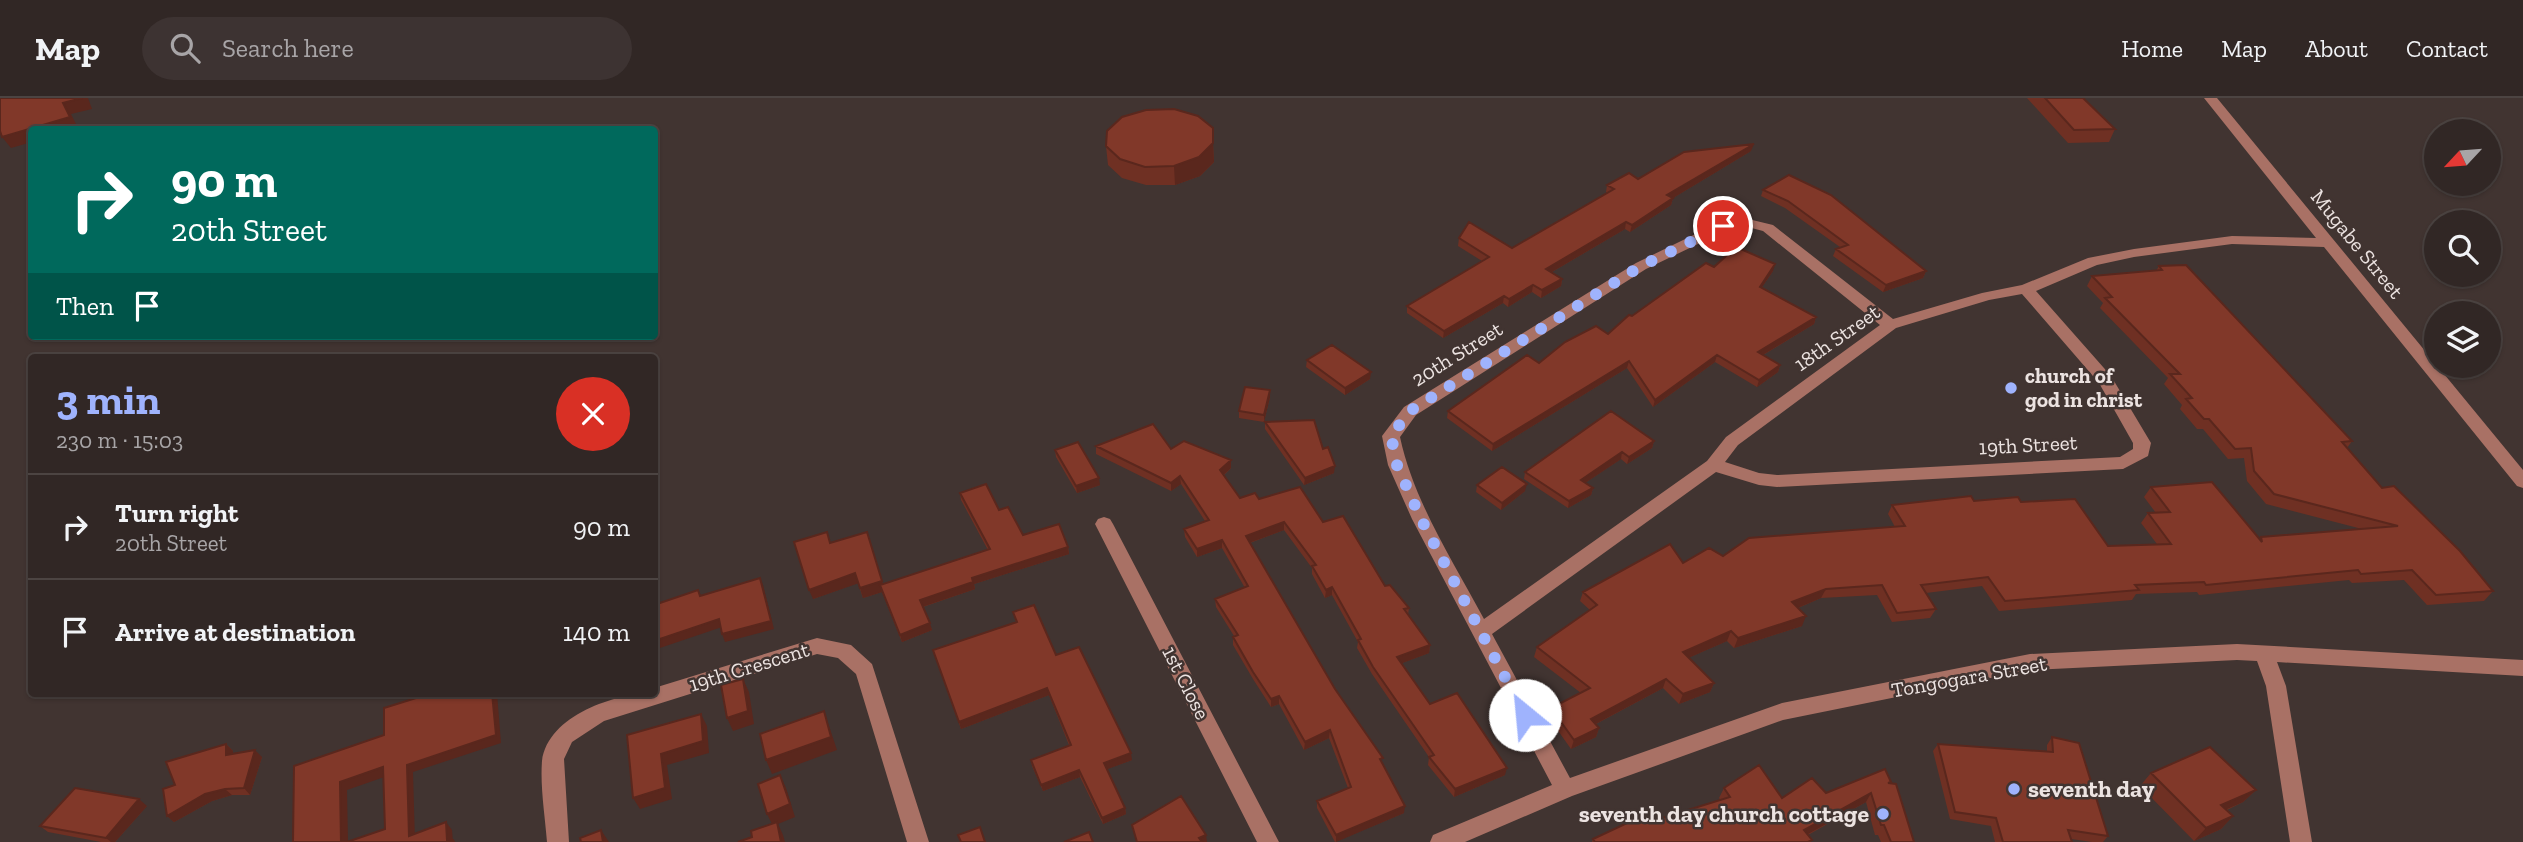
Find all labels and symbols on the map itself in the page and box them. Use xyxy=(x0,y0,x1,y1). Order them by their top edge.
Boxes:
north arrow xyxy=(2424,119,2501,196)
street label: Mugabe Street xyxy=(2306,184,2409,303)
pin xyxy=(1693,196,1753,256)
street label: 18th Street xyxy=(1789,299,1885,376)
street label: 20th Street xyxy=(1407,316,1507,391)
place label: church of god in christ xyxy=(2025,363,2143,412)
marker: church of god in christ xyxy=(2003,380,2019,396)
street label: 19th Street xyxy=(1978,429,2078,460)
street label: 19th Crescent xyxy=(686,636,812,697)
street label: 1st Close xyxy=(1157,642,1216,724)
street label: Tongogara Street xyxy=(1889,650,2049,702)
position arrow xyxy=(1488,678,1562,752)
place label: seventh day xyxy=(2028,774,2155,803)
marker: seventh day xyxy=(2006,781,2022,797)
place label: seventh day church cottage xyxy=(1579,799,1869,828)
marker: seventh day church cottage xyxy=(1875,806,1891,822)

